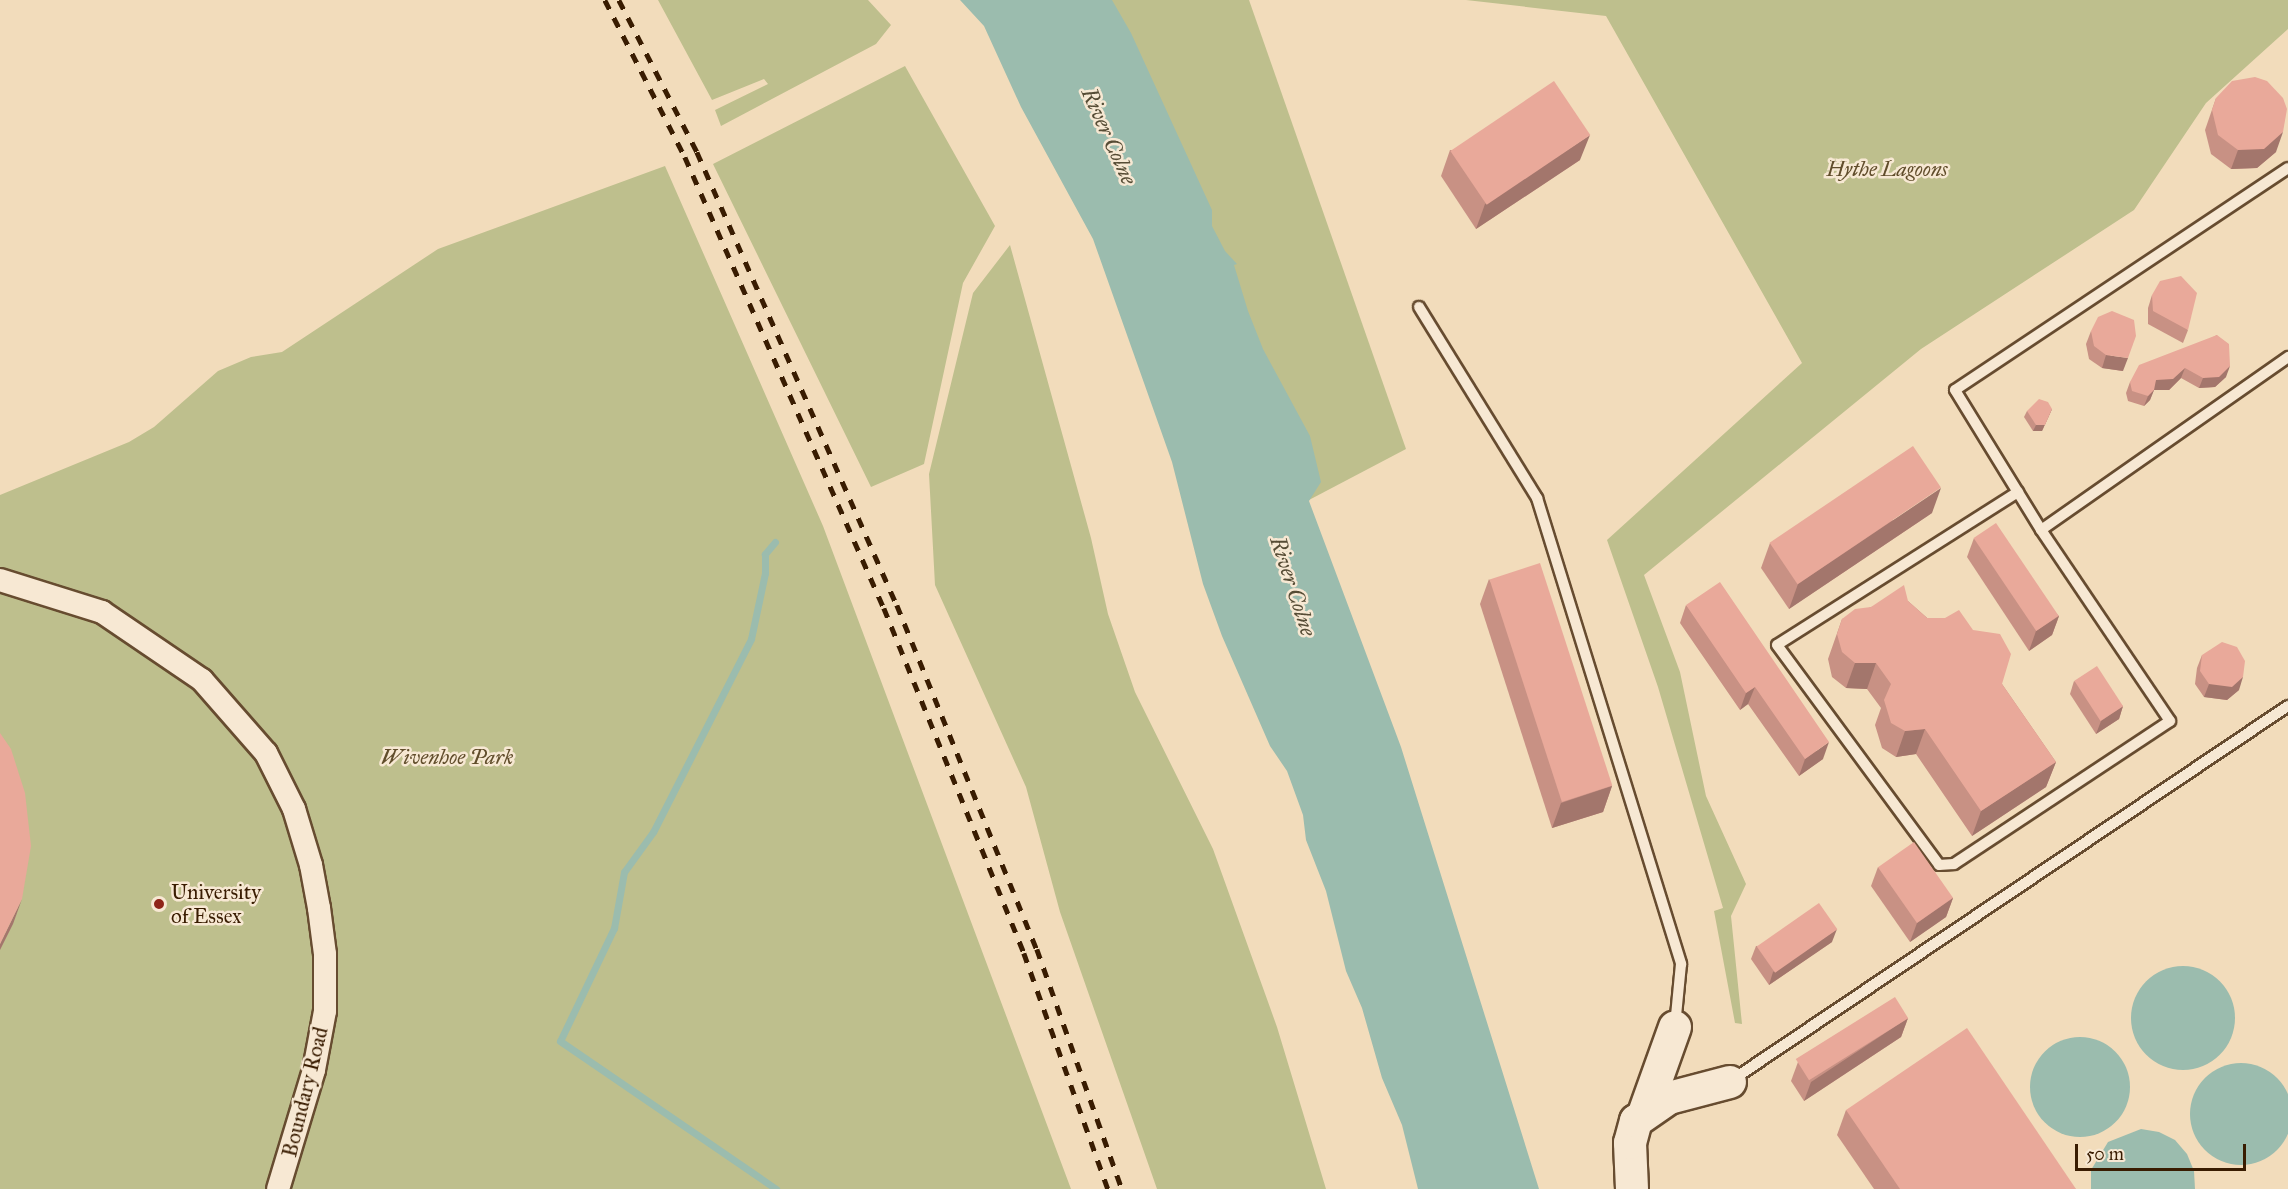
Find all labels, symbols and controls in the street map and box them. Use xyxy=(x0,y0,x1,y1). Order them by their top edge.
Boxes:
water label: River Colne xyxy=(1076,83,1142,189)
park label: Hythe Lagoons xyxy=(1826,156,1948,182)
water label: River Colne xyxy=(1264,533,1322,639)
park label: Wivenhoe Park xyxy=(381,744,513,770)
place label: University of Essex xyxy=(171,879,261,929)
marker: University of Essex xyxy=(152,897,166,911)
street label: Boundary Road xyxy=(277,1024,333,1160)
scale bar xyxy=(2078,1132,2249,1170)
text: 50 m xyxy=(2086,1143,2124,1165)

